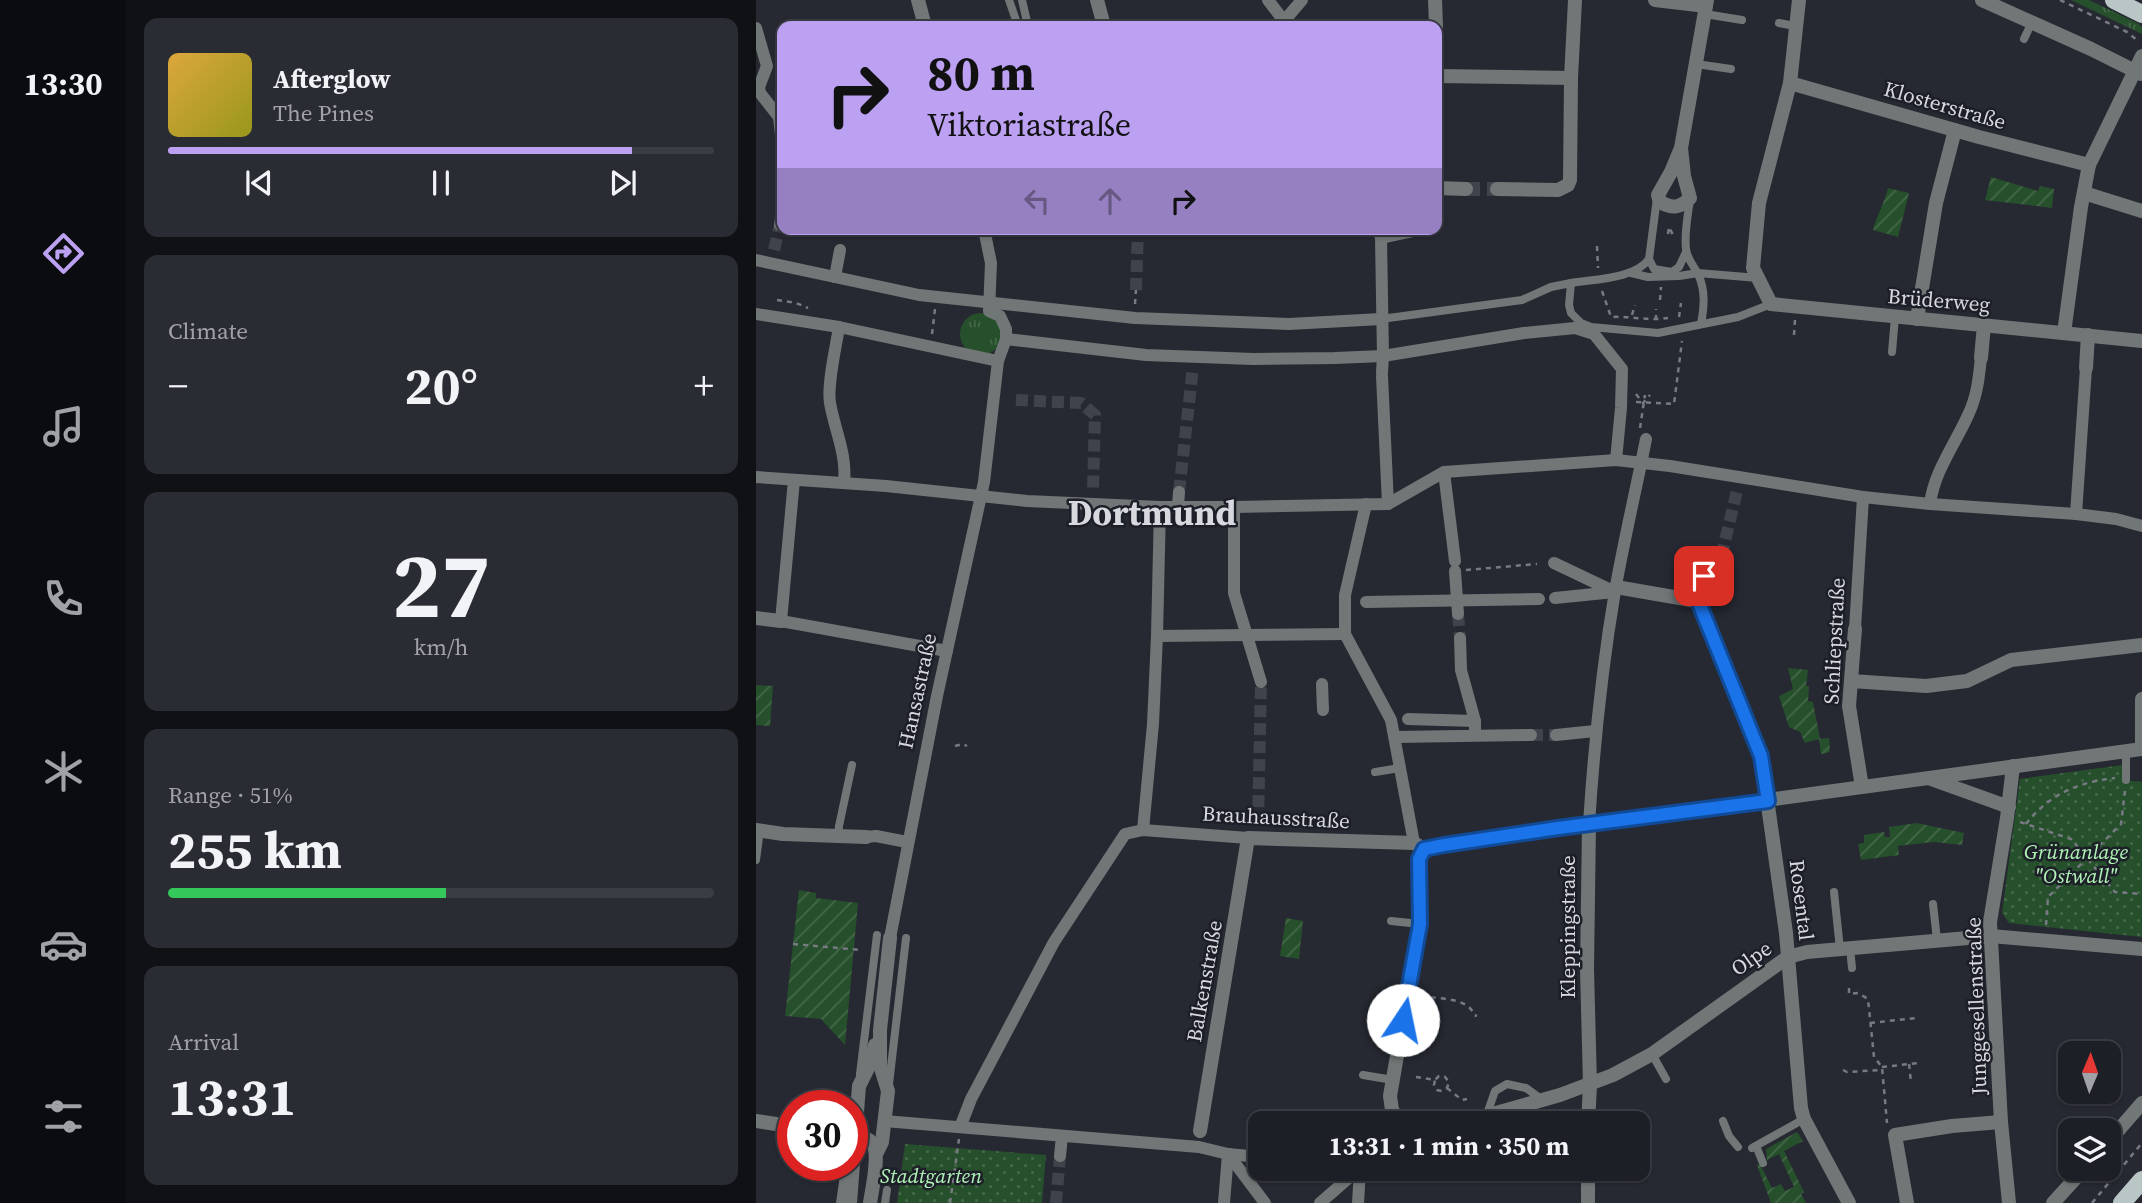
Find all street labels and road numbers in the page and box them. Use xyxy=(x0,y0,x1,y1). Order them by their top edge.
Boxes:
street label: Klosterstraße xyxy=(1881,74,2009,136)
street label: Brüderweg xyxy=(1886,281,1992,319)
street label: Schliepstraße xyxy=(1816,577,1852,705)
street label: Hansastraße xyxy=(891,630,943,752)
street label: Brauhausstraße xyxy=(1201,799,1351,835)
street label: Kleppingstraße xyxy=(1553,855,1582,999)
street label: Rosental xyxy=(1783,858,1821,942)
street label: Junggesellenstraße xyxy=(1958,916,1994,1097)
street label: Balkenstraße xyxy=(1179,918,1229,1044)
street label: Olpe xyxy=(1725,934,1777,982)

